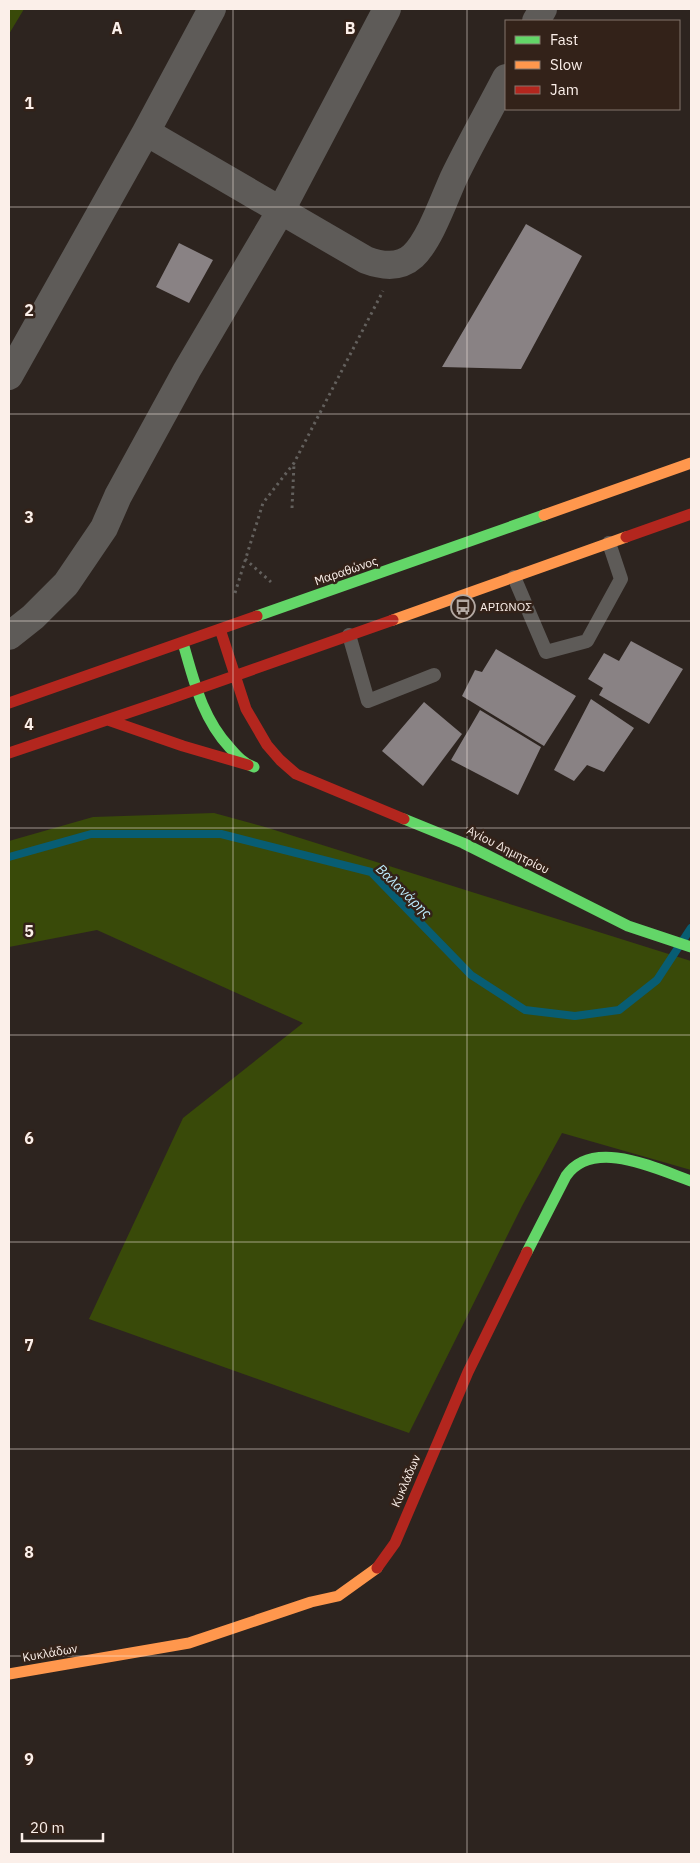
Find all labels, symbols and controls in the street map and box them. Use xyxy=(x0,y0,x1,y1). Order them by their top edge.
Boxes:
text: A xyxy=(112,18,123,38)
text: B xyxy=(345,18,356,38)
legend xyxy=(505,20,680,110)
text: Fast xyxy=(550,30,578,49)
text: Slow xyxy=(550,55,583,74)
text: Jam xyxy=(550,80,579,99)
text: 1 xyxy=(24,93,34,113)
text: 2 xyxy=(24,300,34,320)
text: 3 xyxy=(24,507,34,527)
street label: Μαραθώνος xyxy=(312,553,380,588)
bus stop icon: ΑΡΙΩΝΟΣ xyxy=(450,594,476,620)
place label: ΑΡΙΩΝΟΣ xyxy=(480,599,532,614)
text: 4 xyxy=(24,714,34,734)
street label: Αγίου Δημητρίου xyxy=(464,822,552,877)
water label: Βαλανάρης xyxy=(372,860,436,922)
text: 5 xyxy=(24,921,34,941)
text: 6 xyxy=(24,1128,34,1148)
text: 7 xyxy=(24,1335,34,1355)
street label: Κυκλάδων xyxy=(388,1452,423,1509)
text: 8 xyxy=(24,1542,34,1562)
street label: Κυκλάδων xyxy=(21,1640,79,1665)
text: 9 xyxy=(24,1749,34,1769)
scale bar xyxy=(22,1810,104,1842)
text: 20 m xyxy=(30,1818,65,1837)

